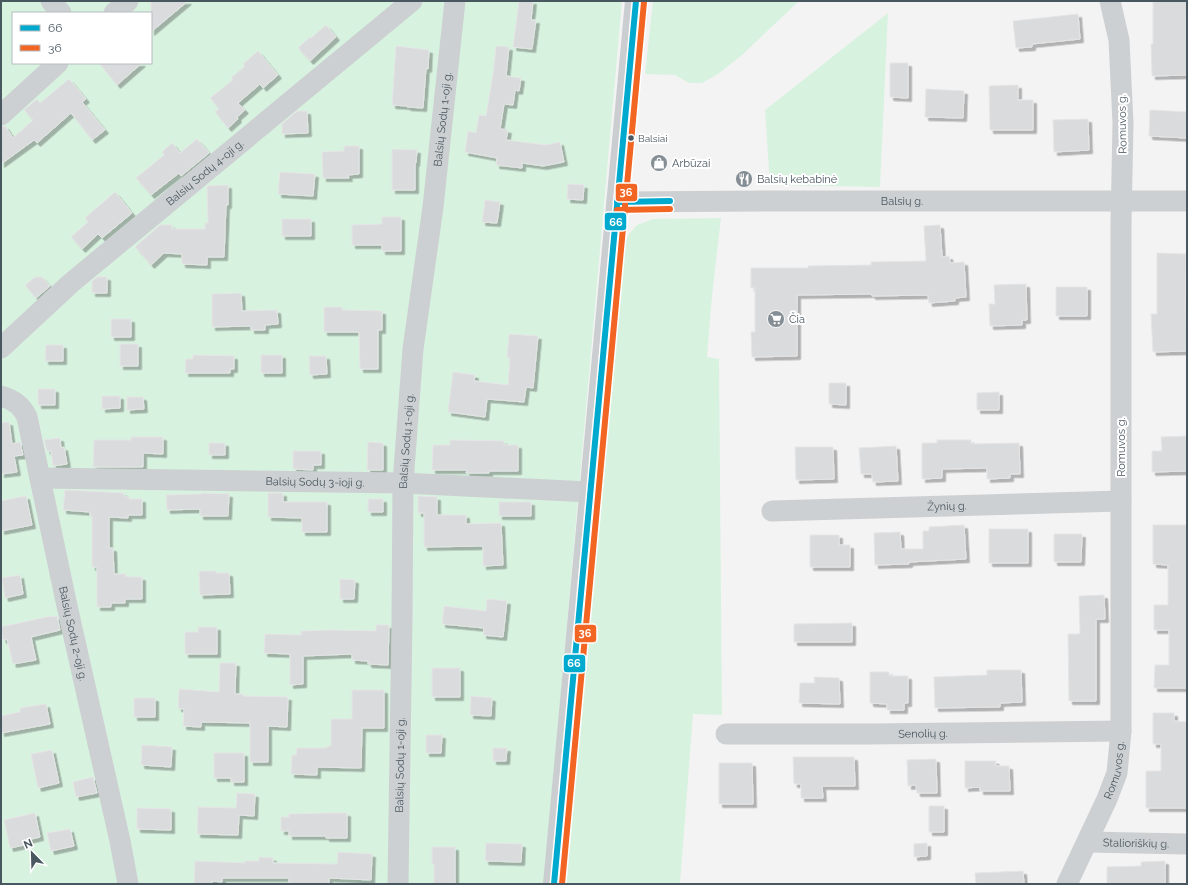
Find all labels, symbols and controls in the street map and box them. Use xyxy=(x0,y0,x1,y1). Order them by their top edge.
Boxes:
legend xyxy=(12,12,152,64)
text: 66 xyxy=(48,21,62,35)
text: 36 xyxy=(48,41,62,55)
street label: Balsių Sodų 1-oji g. xyxy=(431,71,454,167)
street label: Romuvos g. xyxy=(1115,94,1130,154)
marker: Balsiai xyxy=(626,133,636,143)
place label: Balsiai xyxy=(638,133,667,144)
street label: Balsių Sodų 4-oji g. xyxy=(164,137,246,209)
shop icon: Arbūzai xyxy=(649,153,669,173)
place label: Arbūzai xyxy=(672,157,710,170)
restaurant icon: Balsių kebabinė xyxy=(734,169,754,189)
place label: Balsių kebabinė xyxy=(757,173,838,186)
line badge: 36 xyxy=(615,183,638,202)
text: 36 xyxy=(620,186,633,199)
street label: Balsių g. xyxy=(881,195,923,208)
line badge: 66 xyxy=(604,212,627,231)
text: 66 xyxy=(609,216,623,229)
supermarket icon: Čia xyxy=(766,309,786,329)
place label: Čia xyxy=(789,312,805,326)
street label: Balsių Sodų 1-oji g. xyxy=(397,393,417,489)
street label: Romuvos g. xyxy=(1115,417,1128,477)
street label: Balsių Sodų 3-ioji g. xyxy=(265,475,365,489)
street label: Žynių g. xyxy=(927,499,967,514)
street label: Balsių Sodų 2-oji g. xyxy=(56,585,90,682)
line badge: 36 xyxy=(574,624,597,643)
text: 36 xyxy=(579,627,592,640)
line badge: 66 xyxy=(563,654,586,673)
text: 66 xyxy=(567,657,581,670)
street label: Balsių Sodų 1-oji g. xyxy=(393,717,408,813)
street label: Senolių g. xyxy=(898,727,948,741)
street label: Romuvos g. xyxy=(1102,741,1127,801)
north arrow xyxy=(12,833,52,873)
street label: Stalioriškių g. xyxy=(1103,836,1169,851)
text: N xyxy=(22,837,35,852)

